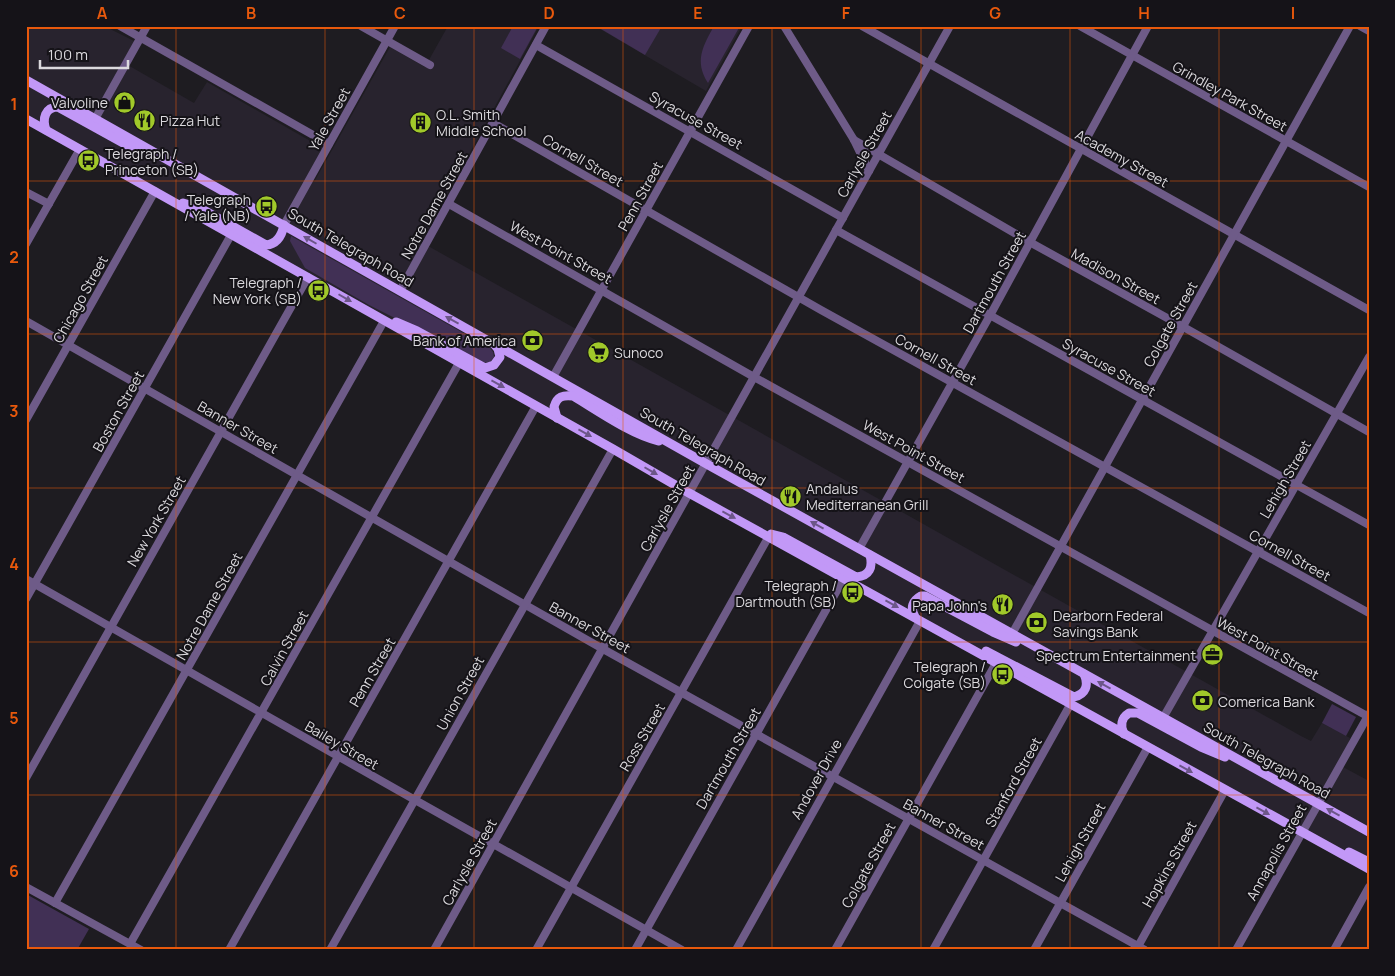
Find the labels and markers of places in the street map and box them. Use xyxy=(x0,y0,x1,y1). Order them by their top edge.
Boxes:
shop icon: Valvoline xyxy=(112,90,136,114)
place label: Valvoline xyxy=(51,93,108,112)
place label: O.L. Smith Middle School xyxy=(436,105,526,140)
restaurant icon: Pizza Hut xyxy=(132,108,156,132)
building icon: O.L. Smith Middle School xyxy=(408,110,432,134)
place label: Pizza Hut xyxy=(160,111,221,130)
place label: Telegraph / Princeton (SB) xyxy=(105,144,199,179)
bus stop icon: Telegraph / Princeton (SB) xyxy=(77,149,101,173)
place label: Telegraph / Yale (NB) xyxy=(184,190,251,225)
bus stop icon: Telegraph / Yale (NB) xyxy=(255,195,279,219)
place label: Telegraph / New York (SB) xyxy=(213,273,302,308)
bus stop icon: Telegraph / New York (SB) xyxy=(306,278,330,302)
bank icon: Bank of America xyxy=(520,328,544,352)
place label: Bank of America xyxy=(413,331,516,350)
supermarket icon: Sunoco xyxy=(586,340,610,364)
place label: Sunoco xyxy=(614,343,663,362)
place label: Andalus Mediterranean Grill xyxy=(806,479,929,514)
restaurant icon: Andalus Mediterranean Grill xyxy=(778,484,802,508)
place label: Telegraph / Dartmouth (SB) xyxy=(735,576,837,611)
bus stop icon: Telegraph / Dartmouth (SB) xyxy=(841,581,865,605)
restaurant icon: Papa John's xyxy=(991,593,1015,617)
place label: Papa John's xyxy=(912,596,987,615)
place label: Dearborn Federal Savings Bank xyxy=(1053,606,1163,641)
bank icon: Dearborn Federal Savings Bank xyxy=(1025,611,1049,635)
office icon: Spectrum Entertainment xyxy=(1200,643,1224,667)
place label: Spectrum Entertainment xyxy=(1036,646,1196,665)
place label: Telegraph / Colgate (SB) xyxy=(903,657,986,692)
bus stop icon: Telegraph / Colgate (SB) xyxy=(990,662,1014,686)
bank icon: Comerica Bank xyxy=(1190,689,1214,713)
place label: Comerica Bank xyxy=(1218,692,1316,711)

